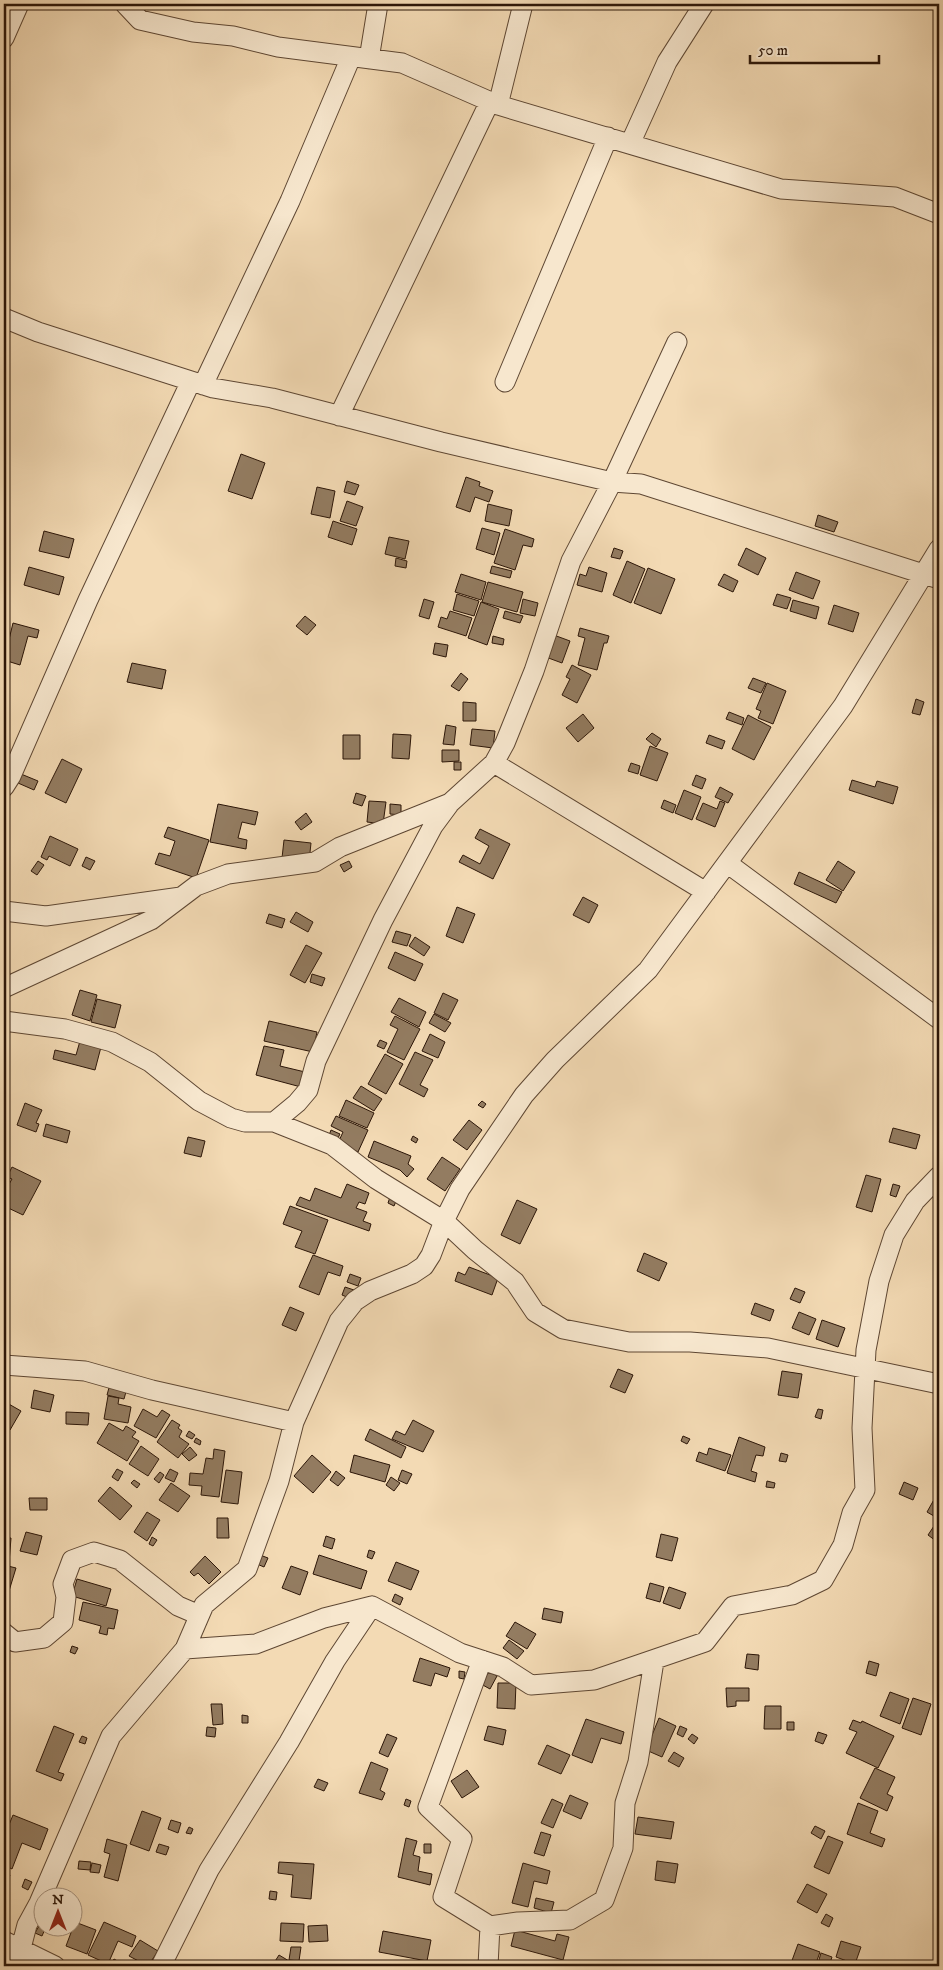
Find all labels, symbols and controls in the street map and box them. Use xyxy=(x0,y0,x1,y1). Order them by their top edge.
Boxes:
scale bar xyxy=(750,32,879,64)
text: 50 m xyxy=(758,41,788,60)
north arrow xyxy=(32,1888,82,1938)
text: N xyxy=(52,1891,64,1909)

